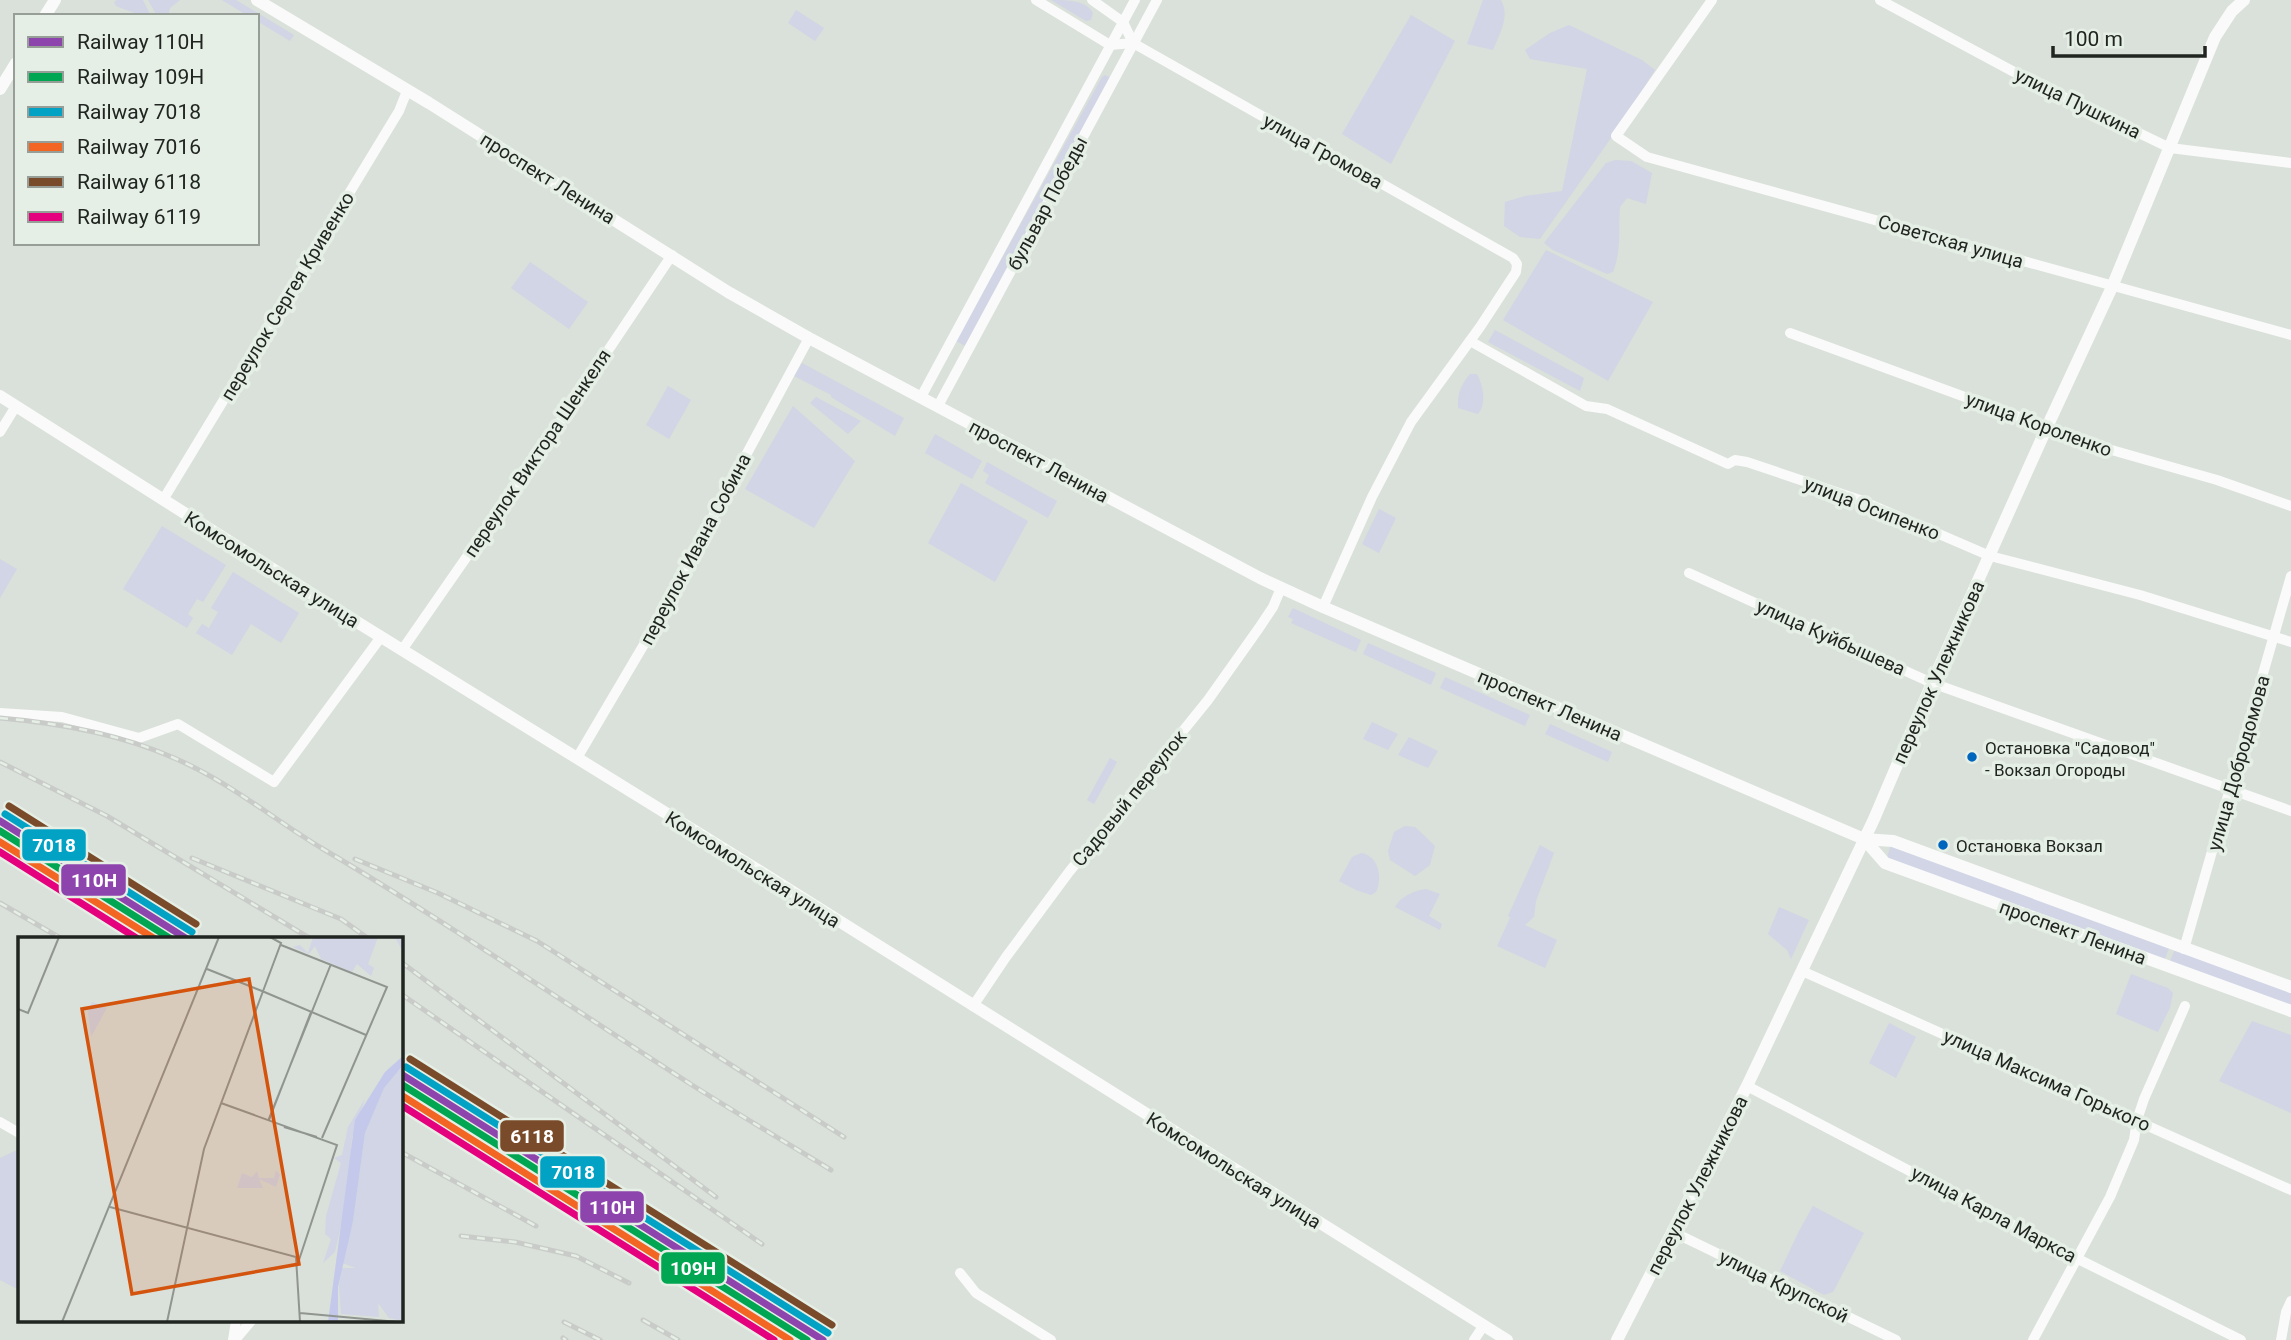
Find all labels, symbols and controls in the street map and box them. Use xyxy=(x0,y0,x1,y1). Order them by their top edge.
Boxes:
legend xyxy=(14,14,259,245)
scale bar xyxy=(2053,14,2205,58)
text: 100 m xyxy=(2064,27,2123,51)
text: Railway 110Н xyxy=(77,30,204,54)
street label: улица Пушкина xyxy=(2011,63,2145,144)
text: Railway 109Н xyxy=(77,65,204,89)
text: Railway 7018 xyxy=(77,100,201,124)
street label: улица Громова xyxy=(1259,109,1387,194)
street label: проспект Ленина xyxy=(476,128,619,229)
street label: бульвар Победы xyxy=(1002,132,1092,274)
text: Railway 7016 xyxy=(77,135,201,159)
text: Railway 6118 xyxy=(77,170,201,194)
street label: переулок Сергея Кривенко xyxy=(216,188,359,405)
text: Railway 6119 xyxy=(77,205,201,229)
street label: Советская улица xyxy=(1875,210,2026,273)
street label: переулок Виктора Шенкеля xyxy=(459,345,616,562)
street label: улица Короленко xyxy=(1963,387,2115,462)
street label: проспект Ленина xyxy=(965,415,1112,508)
street label: переулок Ивана Собина xyxy=(635,450,756,649)
street label: улица Осипенко xyxy=(1801,472,1943,545)
street label: Комсомольская улица xyxy=(180,506,363,633)
street label: переулок Улежникова xyxy=(1888,577,1989,767)
street label: улица Куйбышева xyxy=(1753,594,1909,681)
street label: проспект Ленина xyxy=(1474,665,1625,746)
street label: улица Добродомова xyxy=(2202,673,2275,854)
street label: Садовый переулок xyxy=(1067,725,1192,871)
place label: Остановка "Садовод" - Вокзал Огороды xyxy=(1985,738,2155,780)
marker: Остановка "Садовод" - Вокзал Огороды xyxy=(1965,750,1979,764)
street label: Комсомольская улица xyxy=(661,806,844,933)
line badge: 7018 xyxy=(21,828,87,862)
text: 7018 xyxy=(32,834,76,857)
place label: Остановка Вокзал xyxy=(1956,836,2103,856)
marker: Остановка Вокзал xyxy=(1936,838,1950,852)
line badge: 110Н xyxy=(60,863,127,897)
text: 110Н xyxy=(71,869,117,892)
street label: проспект Ленина xyxy=(1996,895,2149,970)
inset map xyxy=(18,937,402,1322)
street label: улица Максима Горького xyxy=(1940,1024,2154,1137)
street label: переулок Улежникова xyxy=(1642,1092,1753,1279)
street label: Комсомольская улица xyxy=(1142,1107,1325,1234)
line badge: 6118 xyxy=(499,1119,565,1153)
text: 6118 xyxy=(510,1125,554,1148)
line badge: 7018 xyxy=(539,1155,606,1189)
text: 7018 xyxy=(551,1161,595,1184)
street label: улица Карла Маркса xyxy=(1907,1161,2080,1268)
line badge: 110Н xyxy=(579,1190,645,1224)
text: 110Н xyxy=(589,1196,635,1219)
street label: улица Крупской xyxy=(1715,1245,1852,1328)
line badge: 109Н xyxy=(660,1251,726,1285)
text: 109Н xyxy=(670,1257,716,1280)

